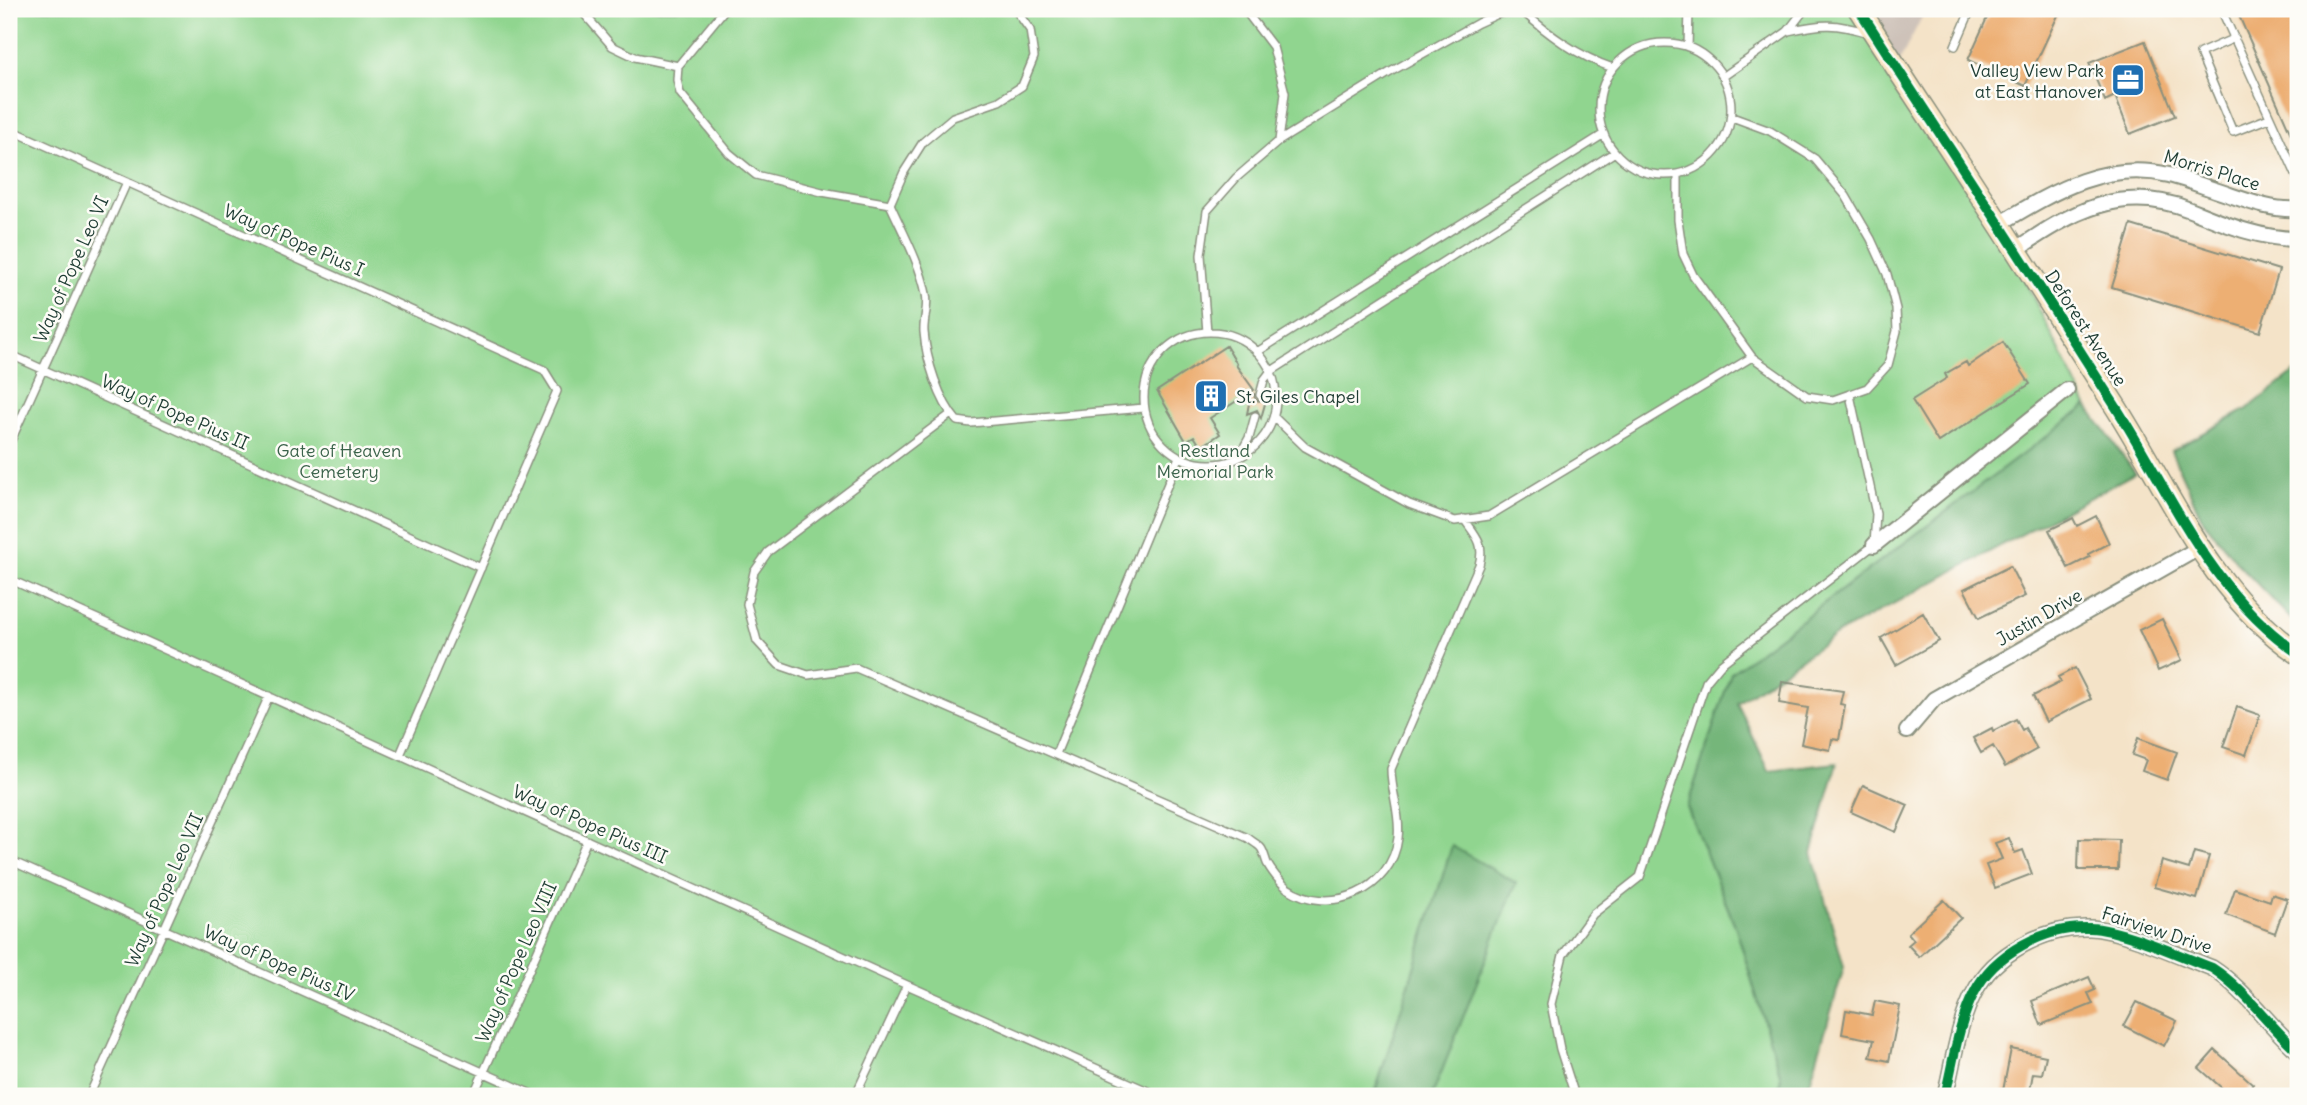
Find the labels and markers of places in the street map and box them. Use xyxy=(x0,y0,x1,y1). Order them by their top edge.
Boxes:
place label: Valley View Park at East Hanover xyxy=(1970,59,2105,103)
office icon: Valley View Park at East Hanover xyxy=(2109,61,2147,99)
building icon: St. Giles Chapel xyxy=(1192,377,1230,415)
place label: St. Giles Chapel xyxy=(1236,385,1360,408)

